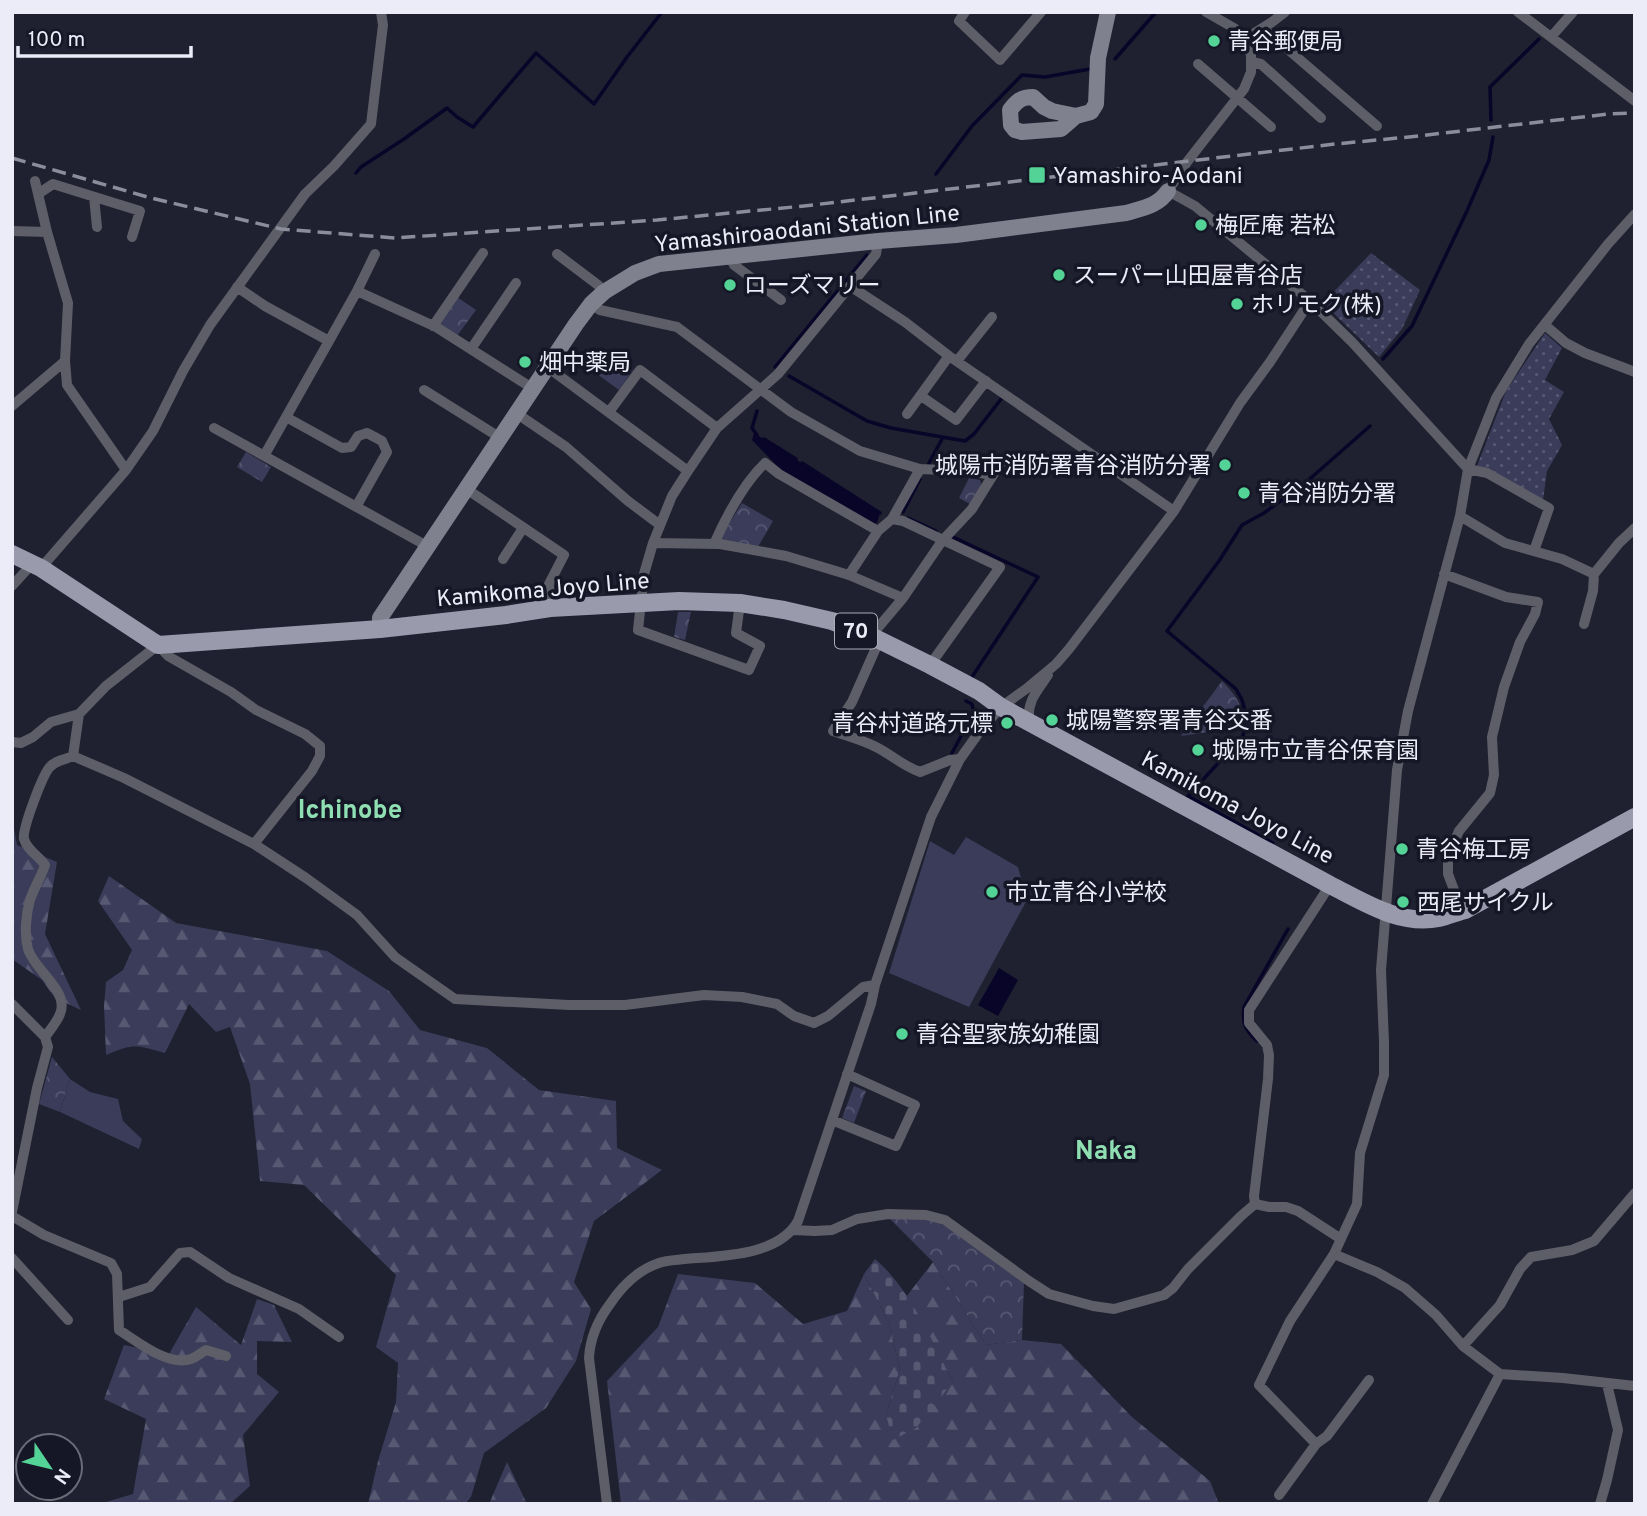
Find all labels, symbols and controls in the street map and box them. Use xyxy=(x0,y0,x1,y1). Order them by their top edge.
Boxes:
scale bar xyxy=(18,14,191,58)
text: 100 m xyxy=(28,27,85,54)
place label: 青谷郵便局 xyxy=(1228,29,1343,58)
marker: 青谷郵便局 xyxy=(1206,33,1222,49)
place label: Yamashiro-Aodani xyxy=(1053,163,1243,192)
marker: Yamashiro-Aodani xyxy=(1027,165,1047,185)
street label: Yamashiroaodani Station Line xyxy=(653,200,961,261)
place label: 梅匠庵 若松 xyxy=(1215,213,1335,242)
marker: 梅匠庵 若松 xyxy=(1193,217,1209,233)
place label: スーパー山田屋青谷店 xyxy=(1073,263,1303,292)
marker: スーパー山田屋青谷店 xyxy=(1051,267,1067,283)
place label: ローズマリー xyxy=(744,273,881,302)
marker: ローズマリー xyxy=(722,277,738,293)
place label: ホリモク(株) xyxy=(1251,292,1382,321)
marker: ホリモク(株) xyxy=(1229,296,1245,312)
place label: 畑中薬局 xyxy=(539,350,631,379)
marker: 畑中薬局 xyxy=(517,354,533,370)
place label: 城陽市消防署青谷消防分署 xyxy=(935,453,1211,482)
marker: 城陽市消防署青谷消防分署 xyxy=(1217,457,1233,473)
place label: 青谷消防分署 xyxy=(1258,481,1396,510)
marker: 青谷消防分署 xyxy=(1236,485,1252,501)
street label: Kamikoma Joyo Line xyxy=(435,568,651,615)
road number: 70 xyxy=(835,614,877,648)
place label: 城陽警察署青谷交番 xyxy=(1066,708,1273,737)
place label: 青谷村道路元標 xyxy=(832,711,993,740)
marker: 城陽警察署青谷交番 xyxy=(1044,712,1060,728)
marker: 青谷村道路元標 xyxy=(999,715,1015,731)
place label: 城陽市立青谷保育園 xyxy=(1212,738,1419,767)
marker: 城陽市立青谷保育園 xyxy=(1190,742,1206,758)
street label: Kamikoma Joyo Line xyxy=(1136,746,1338,872)
district label: Ichinobe xyxy=(298,795,402,828)
place label: 青谷梅工房 xyxy=(1416,837,1531,866)
marker: 青谷梅工房 xyxy=(1394,841,1410,857)
place label: 市立青谷小学校 xyxy=(1006,880,1167,909)
marker: 市立青谷小学校 xyxy=(984,884,1000,900)
place label: 西尾サイクル xyxy=(1417,890,1554,919)
marker: 西尾サイクル xyxy=(1395,894,1411,910)
place label: 青谷聖家族幼稚園 xyxy=(916,1022,1100,1051)
marker: 青谷聖家族幼稚園 xyxy=(894,1026,910,1042)
district label: Naka xyxy=(1075,1136,1137,1169)
north arrow xyxy=(14,1432,84,1502)
text: N xyxy=(48,1463,75,1488)

